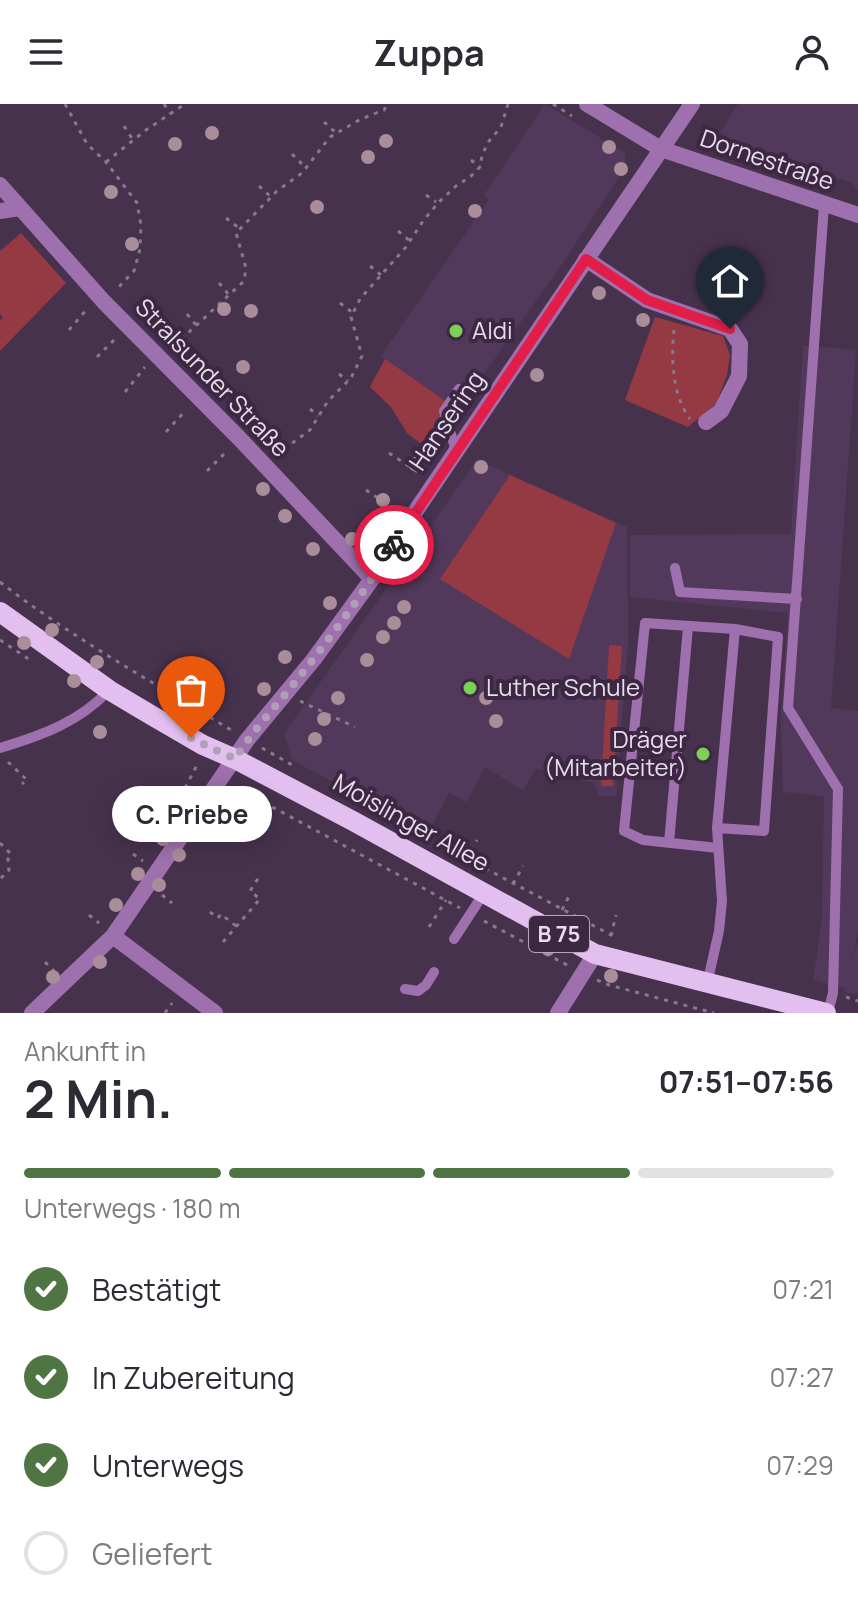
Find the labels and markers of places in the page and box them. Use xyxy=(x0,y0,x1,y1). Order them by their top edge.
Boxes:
pin xyxy=(696,247,764,329)
place label: Aldi xyxy=(472,313,513,346)
marker: Aldi xyxy=(447,322,465,340)
pin xyxy=(157,656,225,738)
place label: Luther Schule xyxy=(486,670,640,703)
marker: Luther Schule xyxy=(461,679,479,697)
place label: Dräger (Mitarbeiter) xyxy=(544,722,687,783)
marker: Dräger (Mitarbeiter) xyxy=(694,745,712,763)
callout: C. Priebe xyxy=(111,786,271,842)

